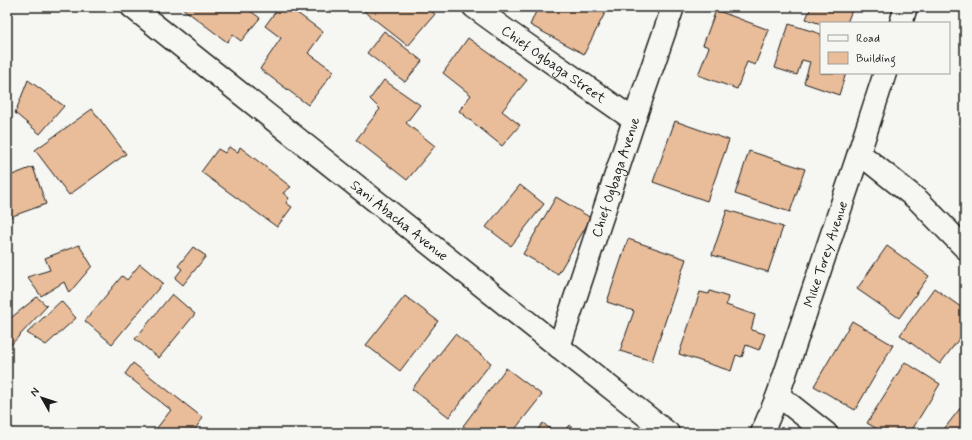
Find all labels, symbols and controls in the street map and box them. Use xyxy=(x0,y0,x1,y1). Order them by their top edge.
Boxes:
street label: Chief Ogbaga Street xyxy=(497,22,610,108)
legend xyxy=(820,22,950,74)
text: Road xyxy=(856,31,880,47)
text: Building xyxy=(856,51,896,68)
street label: Chief Ogbaga Avenue xyxy=(588,115,644,240)
street label: Sani Abacha Avenue xyxy=(346,176,451,265)
street label: Mike Torey Avenue xyxy=(800,199,852,310)
north arrow xyxy=(22,378,62,418)
text: N xyxy=(27,385,43,400)

